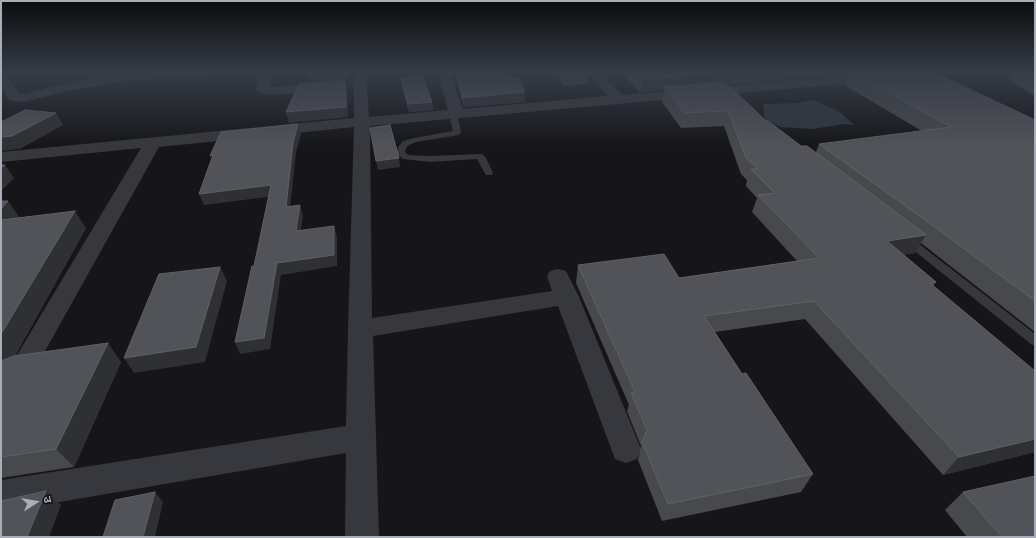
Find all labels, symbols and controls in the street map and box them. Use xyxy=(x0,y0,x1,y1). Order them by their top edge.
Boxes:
north arrow xyxy=(16,482,56,522)
text: उ xyxy=(41,495,55,504)

